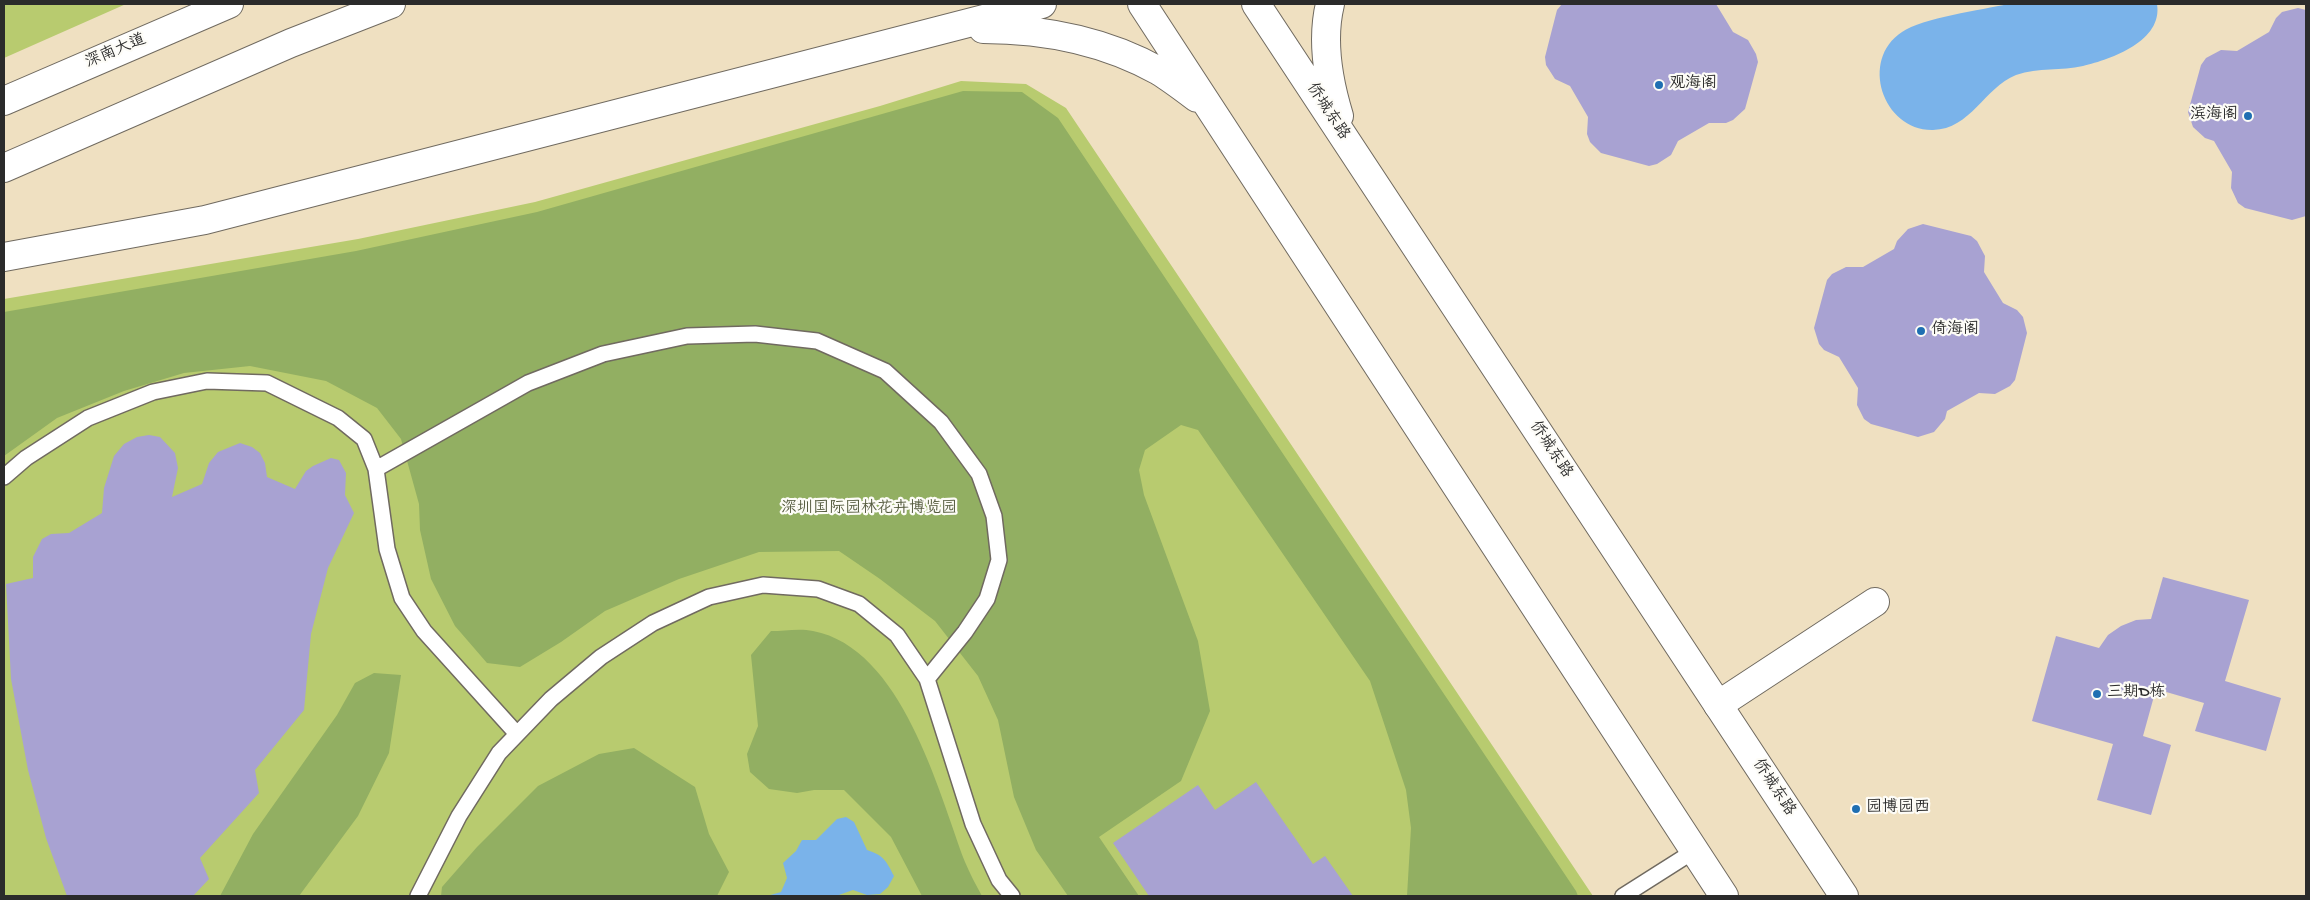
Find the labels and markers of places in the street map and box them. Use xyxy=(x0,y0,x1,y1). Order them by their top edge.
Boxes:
place label: 观海阁 xyxy=(1669,75,1717,95)
marker: 观海阁 xyxy=(1653,79,1665,91)
place label: 滨海阁 xyxy=(2190,106,2238,126)
marker: 滨海阁 xyxy=(2242,110,2254,122)
place label: 倚海阁 xyxy=(1931,321,1979,341)
marker: 倚海阁 xyxy=(1915,325,1927,337)
place label: 三期D栋 xyxy=(2107,684,2165,704)
marker: 三期D栋 xyxy=(2091,688,2103,700)
place label: 园博园西 xyxy=(1866,799,1930,819)
marker: 园博园西 xyxy=(1850,803,1862,815)

